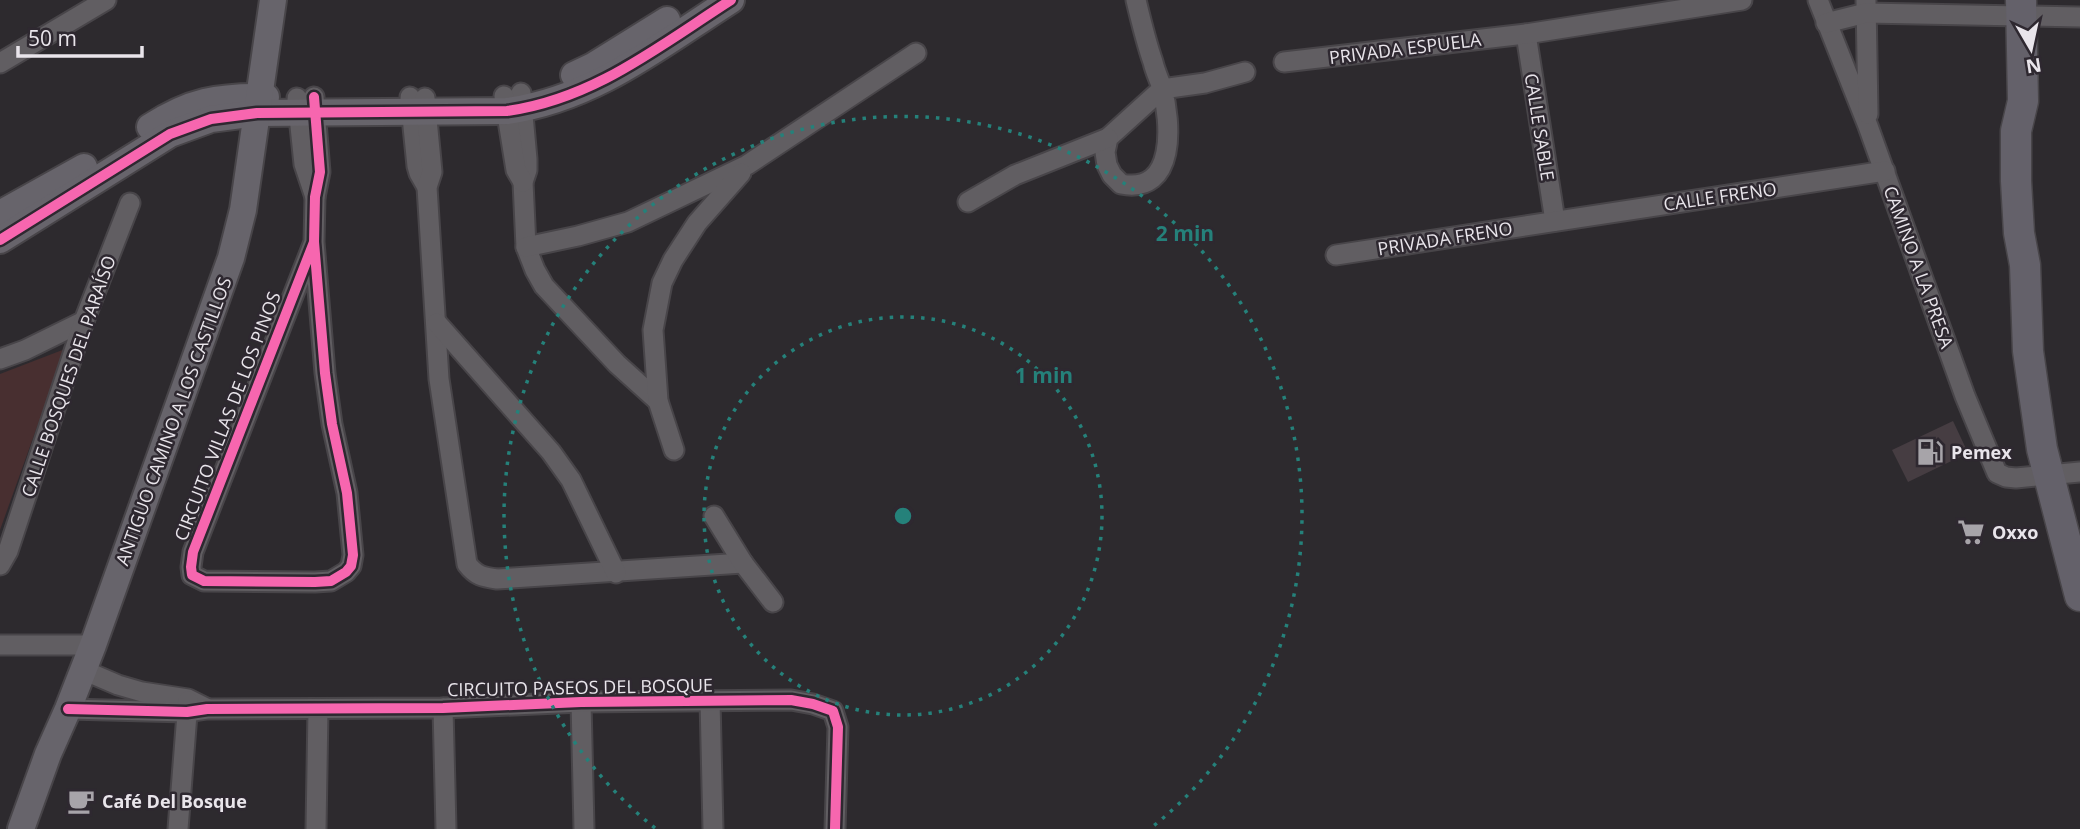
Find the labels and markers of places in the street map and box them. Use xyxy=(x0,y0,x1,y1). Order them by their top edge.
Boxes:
fuel station icon: Pemex xyxy=(1915,437,1945,467)
place label: Pemex xyxy=(1951,440,2012,464)
centre of rings xyxy=(891,504,915,528)
supermarket icon: Oxxo xyxy=(1956,517,1986,547)
place label: Oxxo xyxy=(1992,520,2038,544)
cafe icon: Café Del Bosque xyxy=(66,786,96,816)
place label: Café Del Bosque xyxy=(102,789,247,813)

